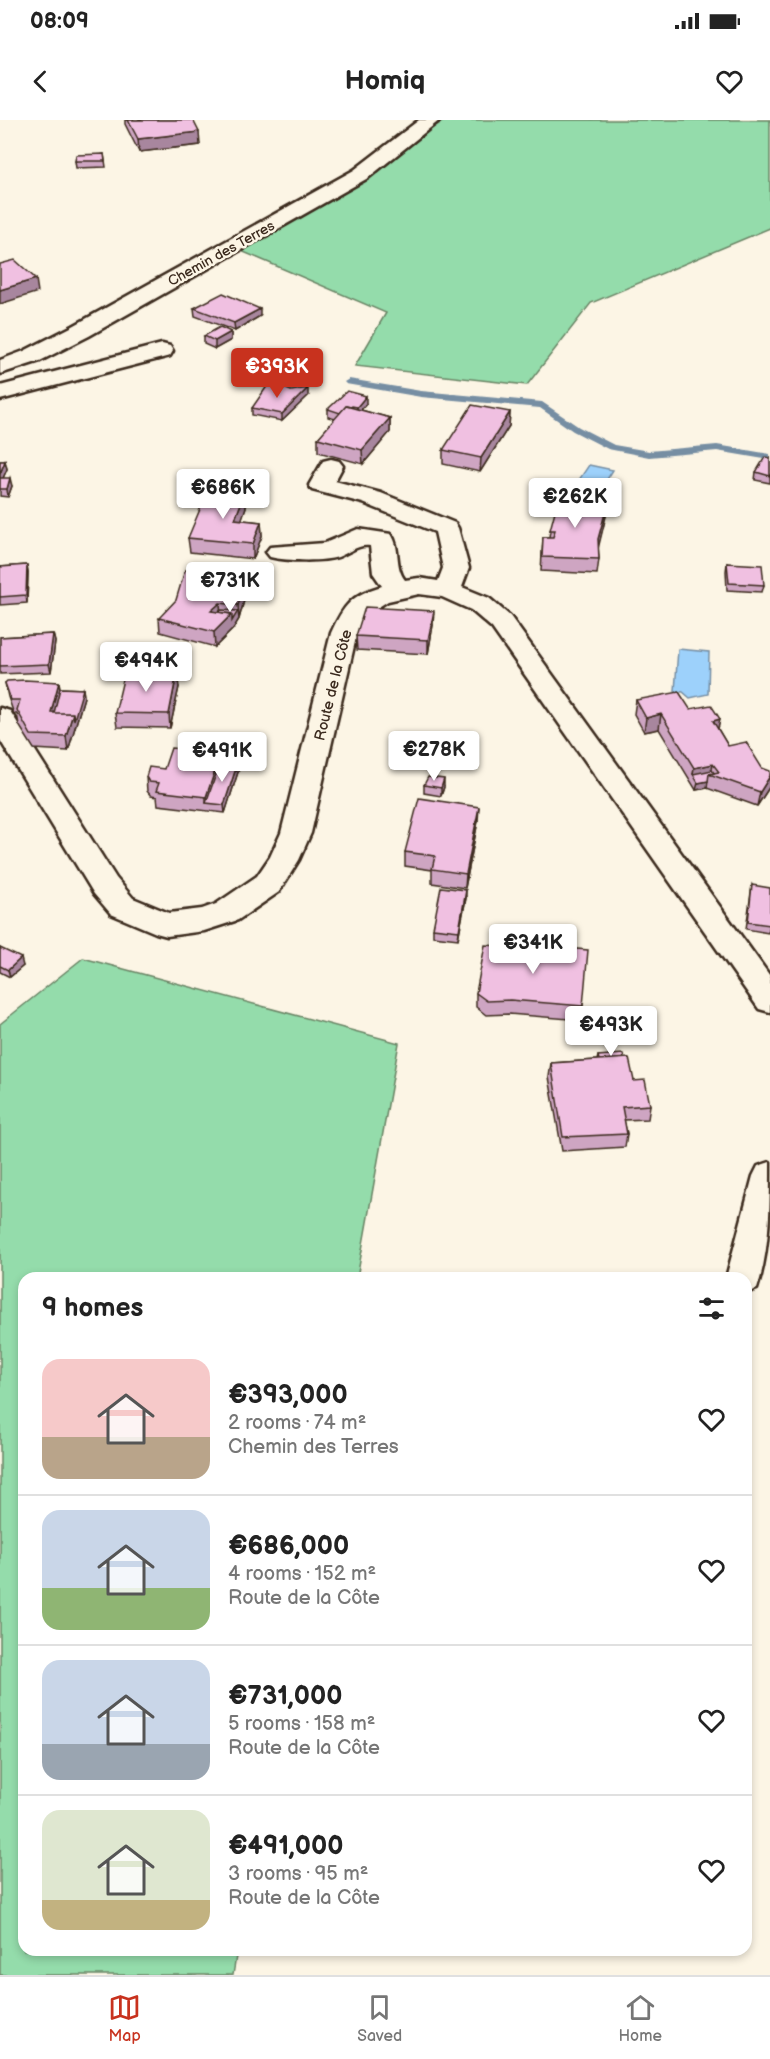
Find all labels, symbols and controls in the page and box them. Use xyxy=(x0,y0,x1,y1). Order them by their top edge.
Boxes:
text: 08:09 xyxy=(30,8,89,35)
icon: back xyxy=(24,65,57,98)
text: Homiq xyxy=(345,65,425,97)
icon: heart xyxy=(713,65,746,98)
street label: Chemin des Terres xyxy=(165,217,278,290)
pin: €393K xyxy=(235,348,319,399)
text: €393K xyxy=(245,355,309,379)
pin: €686K xyxy=(181,469,265,520)
text: €686K xyxy=(191,476,255,500)
pin: €262K xyxy=(533,478,617,529)
text: €262K xyxy=(543,485,607,509)
pin: €731K xyxy=(188,562,272,613)
text: €731K xyxy=(200,569,260,593)
street label: Route de la Côte xyxy=(311,628,356,743)
pin: €494K xyxy=(104,642,188,693)
text: €494K xyxy=(114,649,178,673)
pin: €278K xyxy=(392,731,476,782)
pin: €491K xyxy=(180,732,264,783)
text: €278K xyxy=(402,738,466,762)
text: €491K xyxy=(192,739,252,763)
pin: €341K xyxy=(491,924,575,975)
text: €341K xyxy=(503,931,563,955)
pin: €493K xyxy=(569,1006,653,1057)
text: €493K xyxy=(579,1013,643,1037)
icon: filters xyxy=(695,1292,728,1325)
text: 9 homes xyxy=(42,1293,143,1324)
text: €393,000 xyxy=(228,1380,348,1411)
icon: home xyxy=(90,1383,162,1455)
icon: heart xyxy=(695,1403,728,1436)
text: 2 rooms · 74 m² xyxy=(228,1411,366,1435)
text: Chemin des Terres xyxy=(228,1435,399,1459)
text: €686,000 xyxy=(228,1531,349,1562)
icon: home xyxy=(90,1534,162,1606)
icon: heart xyxy=(695,1554,728,1587)
text: 4 rooms · 152 m² xyxy=(228,1562,376,1586)
text: Route de la Côte xyxy=(228,1586,380,1610)
text: €731,000 xyxy=(228,1681,342,1712)
icon: home xyxy=(90,1684,162,1756)
icon: heart xyxy=(695,1704,728,1737)
text: 5 rooms · 158 m² xyxy=(228,1712,375,1736)
text: Route de la Côte xyxy=(228,1736,380,1760)
text: €491,000 xyxy=(228,1831,343,1862)
icon: home xyxy=(90,1834,162,1906)
icon: heart xyxy=(695,1854,728,1887)
text: 3 rooms · 95 m² xyxy=(228,1862,368,1886)
text: Route de la Côte xyxy=(228,1886,380,1910)
tab: Map xyxy=(108,1991,141,2046)
tab: Saved xyxy=(357,1991,402,2046)
tab: Home xyxy=(618,1991,662,2046)

